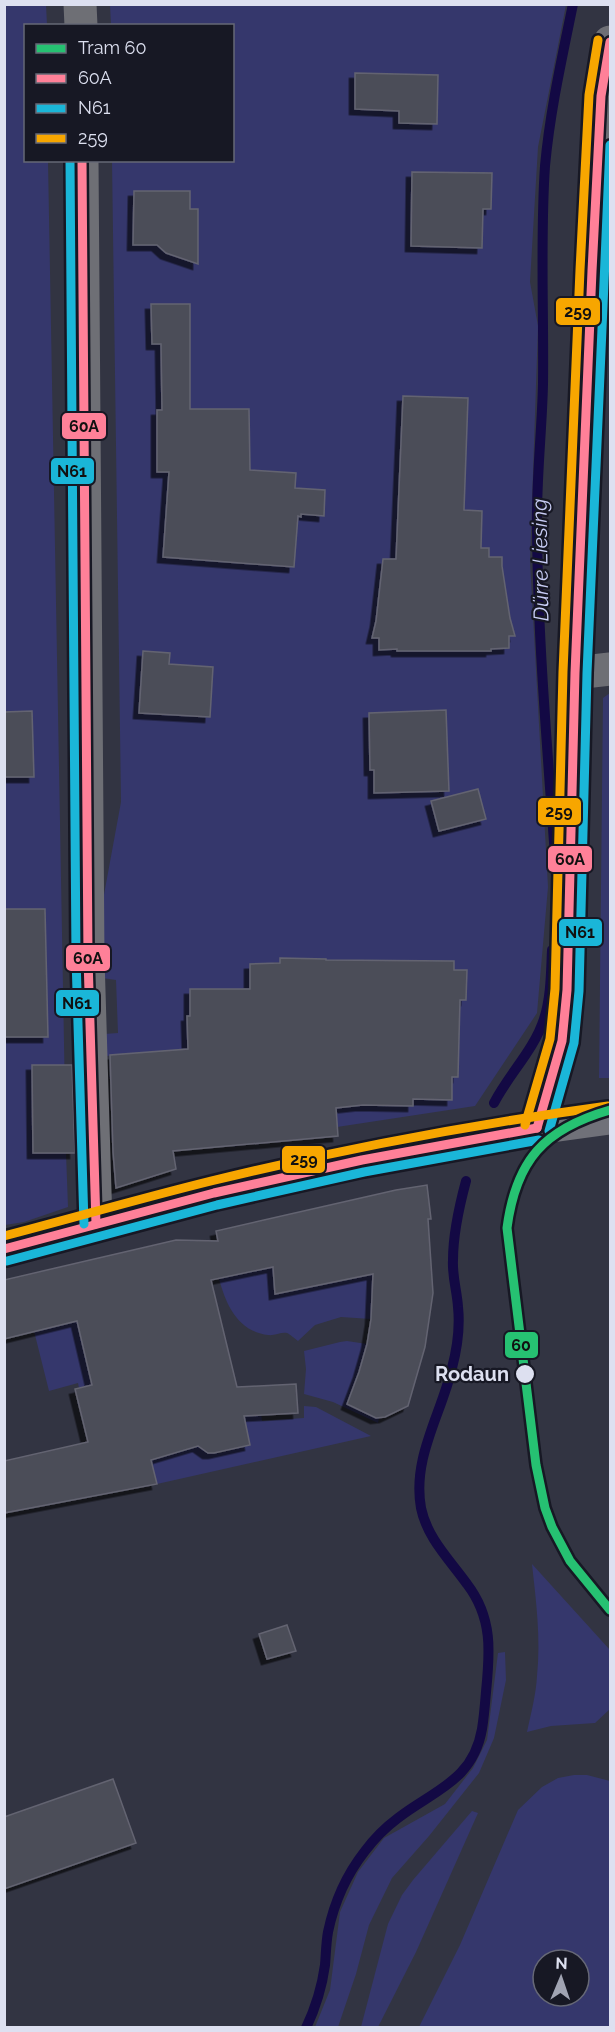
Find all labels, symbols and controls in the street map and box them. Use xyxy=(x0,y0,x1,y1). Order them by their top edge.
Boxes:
legend xyxy=(24,24,234,162)
text: Tram 60 xyxy=(78,37,146,58)
text: 60A xyxy=(78,67,112,88)
text: N61 xyxy=(78,97,111,118)
text: 259 xyxy=(78,127,108,148)
line badge: 259 xyxy=(555,297,601,326)
text: 259 xyxy=(564,302,592,321)
line badge: 60A xyxy=(61,412,107,440)
text: 60A xyxy=(69,417,99,436)
line badge: N61 xyxy=(50,457,95,485)
text: N61 xyxy=(57,462,87,481)
water label: Dürre Liesing xyxy=(526,498,554,622)
line badge: 259 xyxy=(537,797,582,826)
text: 259 xyxy=(545,802,573,821)
line badge: 60A xyxy=(547,845,593,873)
text: 60A xyxy=(555,850,585,869)
line badge: N61 xyxy=(558,918,603,947)
text: N61 xyxy=(565,923,595,942)
line badge: 60A xyxy=(65,944,111,972)
text: 60A xyxy=(73,949,103,968)
line badge: N61 xyxy=(55,989,100,1017)
text: N61 xyxy=(62,994,92,1013)
line badge: 259 xyxy=(281,1145,326,1174)
text: 259 xyxy=(290,1150,318,1169)
line badge: 60 xyxy=(504,1331,539,1359)
text: 60 xyxy=(511,1336,531,1355)
place label: Rodaun xyxy=(435,1362,509,1386)
marker: Rodaun xyxy=(514,1363,536,1385)
north arrow xyxy=(531,1948,591,2008)
text: N xyxy=(555,1954,568,1973)

